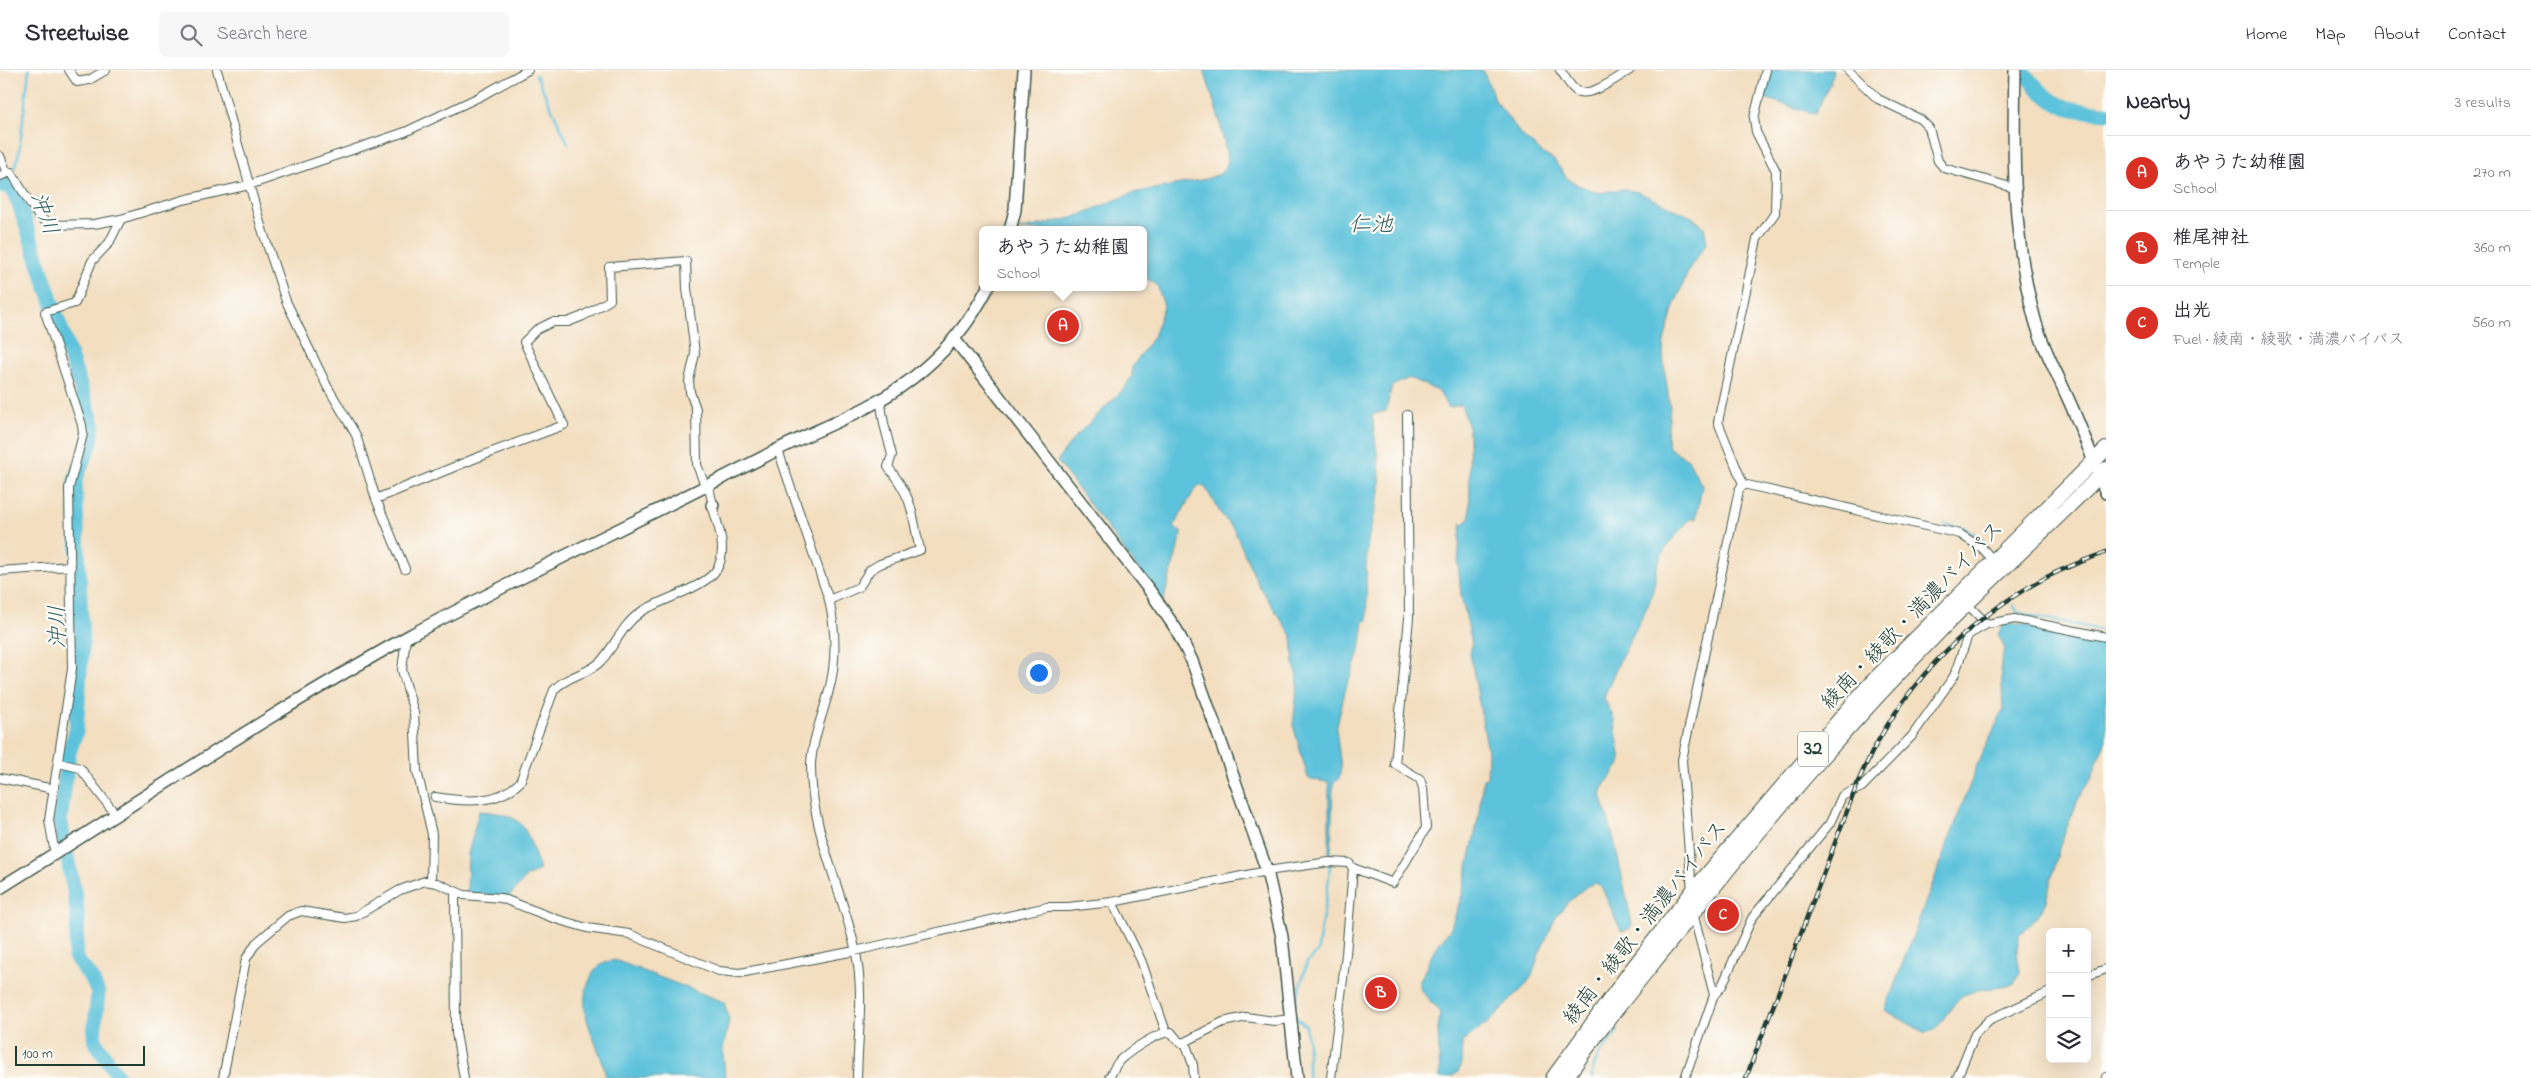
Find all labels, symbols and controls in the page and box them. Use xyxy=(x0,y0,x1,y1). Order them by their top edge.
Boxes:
search box xyxy=(159,12,509,57)
text: Streetwise xyxy=(25,17,129,52)
icon: search xyxy=(177,21,205,49)
text: Search here xyxy=(217,21,308,48)
text: Home xyxy=(2246,22,2287,48)
text: Map xyxy=(2315,22,2346,48)
text: About xyxy=(2374,22,2420,48)
text: Contact xyxy=(2448,22,2506,48)
text: Nearby xyxy=(2126,88,2190,118)
text: 3 results xyxy=(2455,91,2511,115)
text: あやうた幼稚園 xyxy=(2173,150,2306,177)
text: A xyxy=(2137,161,2147,185)
text: 270 m xyxy=(2473,161,2511,185)
text: School xyxy=(2173,177,2217,201)
water label: 沖川 xyxy=(20,188,66,240)
water label: 仁池 xyxy=(1349,210,1394,242)
text: 椎尾神社 xyxy=(2173,225,2249,252)
popup xyxy=(979,226,1147,291)
text: あやうた幼稚園 xyxy=(996,235,1130,262)
text: B xyxy=(2137,236,2147,260)
text: 360 m xyxy=(2474,236,2511,260)
text: Temple xyxy=(2173,252,2220,276)
text: School xyxy=(996,262,1040,286)
text: 出光 xyxy=(2173,298,2211,325)
pin: A xyxy=(1047,307,1079,345)
text: C xyxy=(2138,311,2146,335)
text: 560 m xyxy=(2471,311,2511,335)
text: Fuel · 綾南・綾歌・満濃バイパス xyxy=(2173,328,2404,352)
street label: 綾南・綾歌・満濃バイパス xyxy=(1815,515,2011,717)
water label: 沖川 xyxy=(43,605,75,649)
your location xyxy=(1026,660,1052,686)
road number: 32 xyxy=(1798,732,1828,766)
street label: 綾南・綾歌・満濃バイパス xyxy=(1557,815,1735,1031)
pin: C xyxy=(1707,896,1739,934)
map controls xyxy=(2046,928,2091,1063)
button: + xyxy=(2046,928,2091,973)
button: − xyxy=(2046,973,2091,1018)
pin: B xyxy=(1365,974,1397,1012)
button: layers xyxy=(2046,1018,2091,1063)
scale bar xyxy=(15,1043,145,1066)
text: 100 m xyxy=(22,1044,53,1065)

